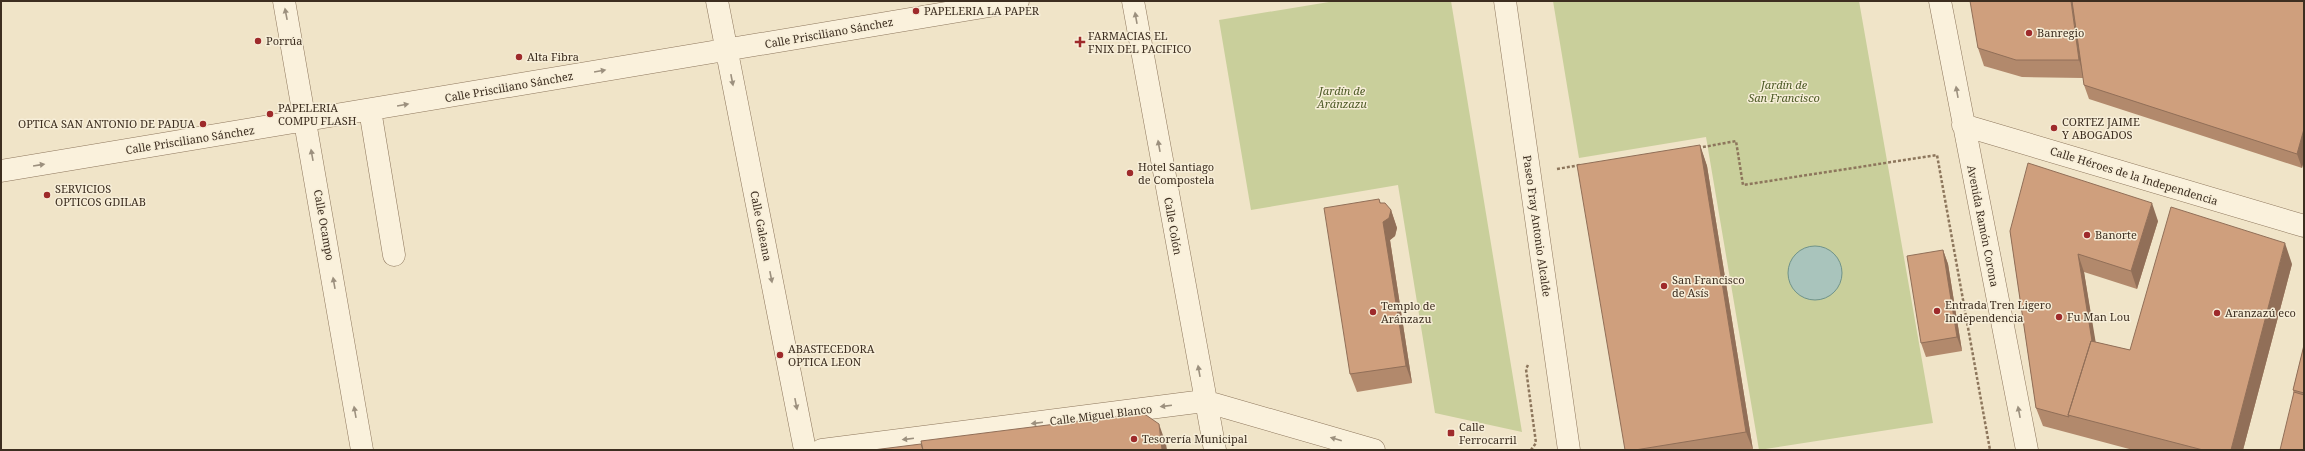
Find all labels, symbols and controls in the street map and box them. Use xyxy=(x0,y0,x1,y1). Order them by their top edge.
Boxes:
place label: PAPELERIA LA PAPER xyxy=(924,3,1040,18)
marker: PAPELERIA LA PAPER xyxy=(911,6,921,16)
one-way arrow xyxy=(283,7,289,20)
one-way arrow xyxy=(1133,12,1139,24)
street label: Calle Prisciliano Sánchez xyxy=(763,14,894,51)
place label: Banregio xyxy=(2037,25,2084,40)
place label: FARMACIAS EL FNIX DEL PACIFICO xyxy=(1088,28,1191,56)
marker: Banregio xyxy=(2024,28,2034,38)
place label: Porrúa xyxy=(266,33,303,48)
marker: Porrúa xyxy=(253,36,263,46)
marker: FARMACIAS EL FNIX DEL PACIFICO xyxy=(1075,37,1085,47)
place label: Alta Fibra xyxy=(527,49,579,64)
marker: Alta Fibra xyxy=(514,52,524,62)
street label: Calle Prisciliano Sánchez xyxy=(443,68,574,105)
one-way arrow xyxy=(594,68,606,74)
one-way arrow xyxy=(730,74,736,87)
park label: Jardín de San Francisco xyxy=(1748,77,1820,105)
park label: Jardín de Aránzazu xyxy=(1316,83,1367,111)
one-way arrow xyxy=(1954,86,1960,98)
place label: PAPELERIA COMPU FLASH xyxy=(278,100,357,128)
one-way arrow xyxy=(396,102,409,108)
marker: PAPELERIA COMPU FLASH xyxy=(265,109,275,119)
place label: CORTEZ JAIME Y ABOGADOS xyxy=(2061,114,2140,142)
place label: OPTICA SAN ANTONIO DE PADUA xyxy=(18,116,195,131)
marker: OPTICA SAN ANTONIO DE PADUA xyxy=(198,119,208,129)
street label: Calle Prisciliano Sánchez xyxy=(124,122,255,157)
marker: CORTEZ JAIME Y ABOGADOS xyxy=(2049,123,2059,133)
one-way arrow xyxy=(1155,140,1161,152)
street label: Calle Héroes de la Independencia xyxy=(2048,143,2220,208)
one-way arrow xyxy=(309,149,315,161)
street label: Paseo Fray Antonio Alcalde xyxy=(1520,154,1555,298)
place label: Hotel Santiago de Compostela xyxy=(1138,159,1214,187)
one-way arrow xyxy=(33,162,46,168)
street label: Avenida Ramón Corona xyxy=(1964,164,2003,288)
marker: Hotel Santiago de Compostela xyxy=(1125,168,1135,178)
place label: SERVICIOS OPTICOS GDILAB xyxy=(55,181,146,209)
street label: Calle Ocampo xyxy=(311,188,338,262)
street label: Calle Galeana xyxy=(747,189,776,262)
marker: SERVICIOS OPTICOS GDILAB xyxy=(42,190,52,200)
street label: Calle Colón xyxy=(1161,196,1186,256)
place label: Banorte xyxy=(2095,227,2137,242)
marker: Banorte xyxy=(2082,230,2092,240)
one-way arrow xyxy=(768,271,774,283)
place label: San Francisco de Asís xyxy=(1672,272,1745,300)
one-way arrow xyxy=(330,277,336,289)
marker: San Francisco de Asís xyxy=(1659,281,1669,291)
place label: Entrada Tren Ligero Independencia xyxy=(1945,297,2051,325)
place label: Templo de Aránzazu xyxy=(1381,298,1436,326)
place label: Aranzazú eco xyxy=(2225,305,2296,320)
marker: Entrada Tren Ligero Independencia xyxy=(1932,306,1942,316)
marker: Templo de Aránzazu xyxy=(1368,307,1378,317)
marker: Aranzazú eco xyxy=(2212,308,2222,318)
place label: Fu Man Lou xyxy=(2067,309,2130,324)
marker: Fu Man Lou xyxy=(2054,312,2064,322)
place label: ABASTECEDORA OPTICA LEON xyxy=(788,341,875,369)
marker: ABASTECEDORA OPTICA LEON xyxy=(775,350,785,360)
one-way arrow xyxy=(1196,364,1202,377)
one-way arrow xyxy=(793,398,799,410)
street label: Calle Miguel Blanco xyxy=(1049,401,1153,428)
one-way arrow xyxy=(1160,403,1172,409)
one-way arrow xyxy=(352,405,358,418)
one-way arrow xyxy=(2016,406,2022,418)
place label: Calle Ferrocarril xyxy=(1459,419,1517,447)
one-way arrow xyxy=(1031,420,1043,426)
marker: Calle Ferrocarril xyxy=(1446,428,1456,438)
place label: Tesorería Municipal xyxy=(1142,431,1248,446)
marker: Tesorería Municipal xyxy=(1129,434,1139,444)
one-way arrow xyxy=(902,436,914,442)
one-way arrow xyxy=(1330,436,1342,442)

